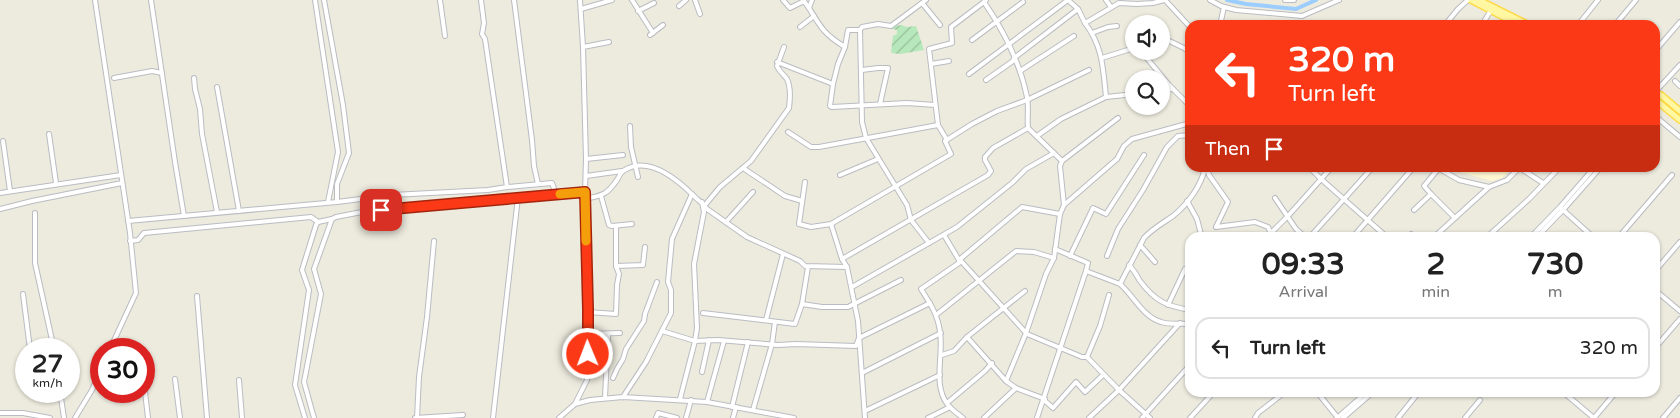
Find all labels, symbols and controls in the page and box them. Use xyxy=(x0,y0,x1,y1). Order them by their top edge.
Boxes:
map controls xyxy=(1125,15,1170,115)
button: sound xyxy=(1125,15,1170,60)
text: 320 m xyxy=(1288,39,1395,81)
icon: left xyxy=(1205,40,1270,105)
button: search xyxy=(1125,70,1170,115)
text: Turn left xyxy=(1288,81,1376,107)
icon: arrive xyxy=(1260,135,1288,163)
text: Then xyxy=(1205,138,1250,160)
pin xyxy=(360,189,402,231)
icon: arrive xyxy=(367,196,395,224)
text: 09:33 xyxy=(1262,246,1345,283)
text: 2 xyxy=(1426,246,1445,283)
text: 730 xyxy=(1527,246,1583,283)
text: Arrival xyxy=(1279,282,1328,302)
text: min xyxy=(1422,282,1450,302)
text: m xyxy=(1548,282,1562,302)
position arrow xyxy=(561,327,613,379)
icon: left xyxy=(1207,334,1235,362)
text: Turn left xyxy=(1250,337,1326,359)
text: 320 m xyxy=(1580,337,1638,359)
speed limit sign: 30 xyxy=(90,338,155,403)
text: 27 xyxy=(32,349,63,379)
text: km/h xyxy=(32,376,63,390)

